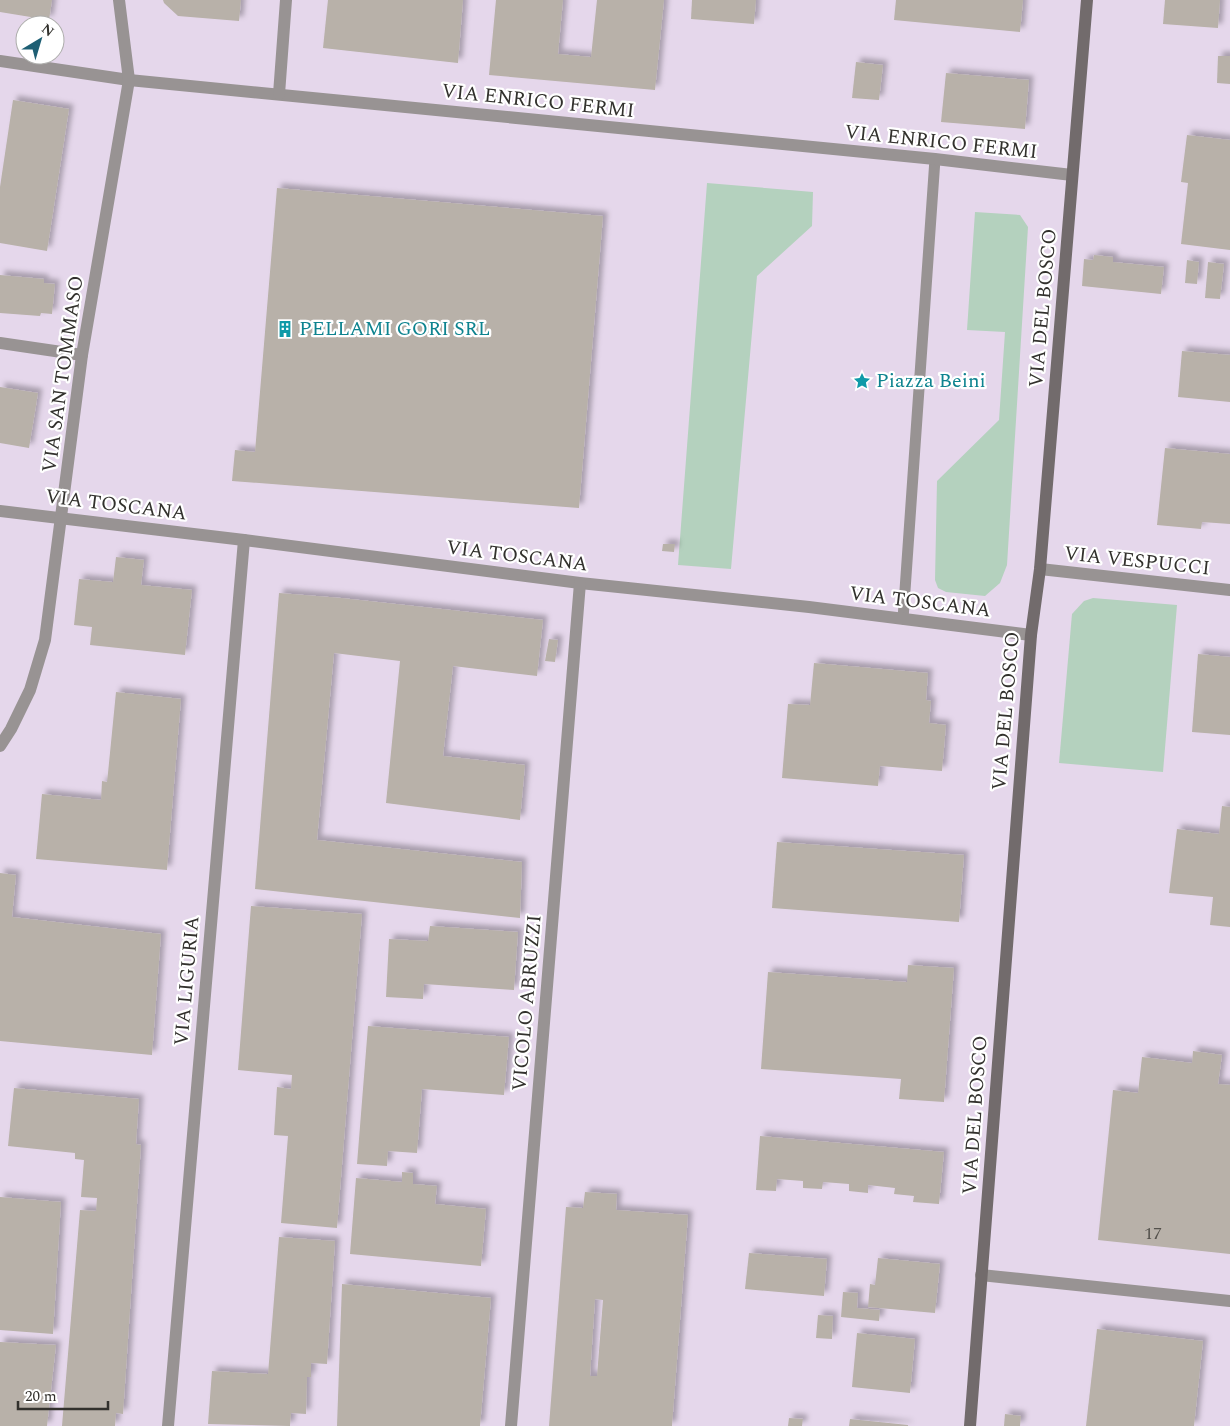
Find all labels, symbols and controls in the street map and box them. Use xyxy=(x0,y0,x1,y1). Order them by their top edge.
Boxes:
north arrow xyxy=(15,15,65,65)
text: N xyxy=(37,18,59,42)
street label: VIA ENRICO FERMI xyxy=(440,76,636,126)
street label: VIA ENRICO FERMI xyxy=(843,117,1039,167)
street label: VIA DEL BOSCO xyxy=(1021,227,1065,389)
street label: VIA SAN TOMMASO xyxy=(34,274,92,474)
place label: PELLAMI GORI SRL xyxy=(299,314,490,344)
building icon: PELLAMI GORI SRL xyxy=(275,319,295,339)
place label: Piazza Beini xyxy=(876,366,986,396)
place icon: Piazza Beini xyxy=(852,371,872,391)
street label: VIA TOSCANA xyxy=(44,481,188,529)
street label: VIA TOSCANA xyxy=(445,532,589,580)
street label: VIA VESPUCCI xyxy=(1063,538,1211,584)
street label: VIA TOSCANA xyxy=(848,578,992,626)
street label: VIA DEL BOSCO xyxy=(984,630,1028,792)
street label: VICOLO ABRUZZI xyxy=(504,913,550,1093)
street label: VIA LIGURIA xyxy=(166,915,208,1047)
street label: VIA DEL BOSCO xyxy=(954,1034,996,1196)
house number: 17 xyxy=(1144,1220,1162,1247)
scale bar xyxy=(18,1378,108,1410)
text: 20 m xyxy=(25,1385,57,1408)

